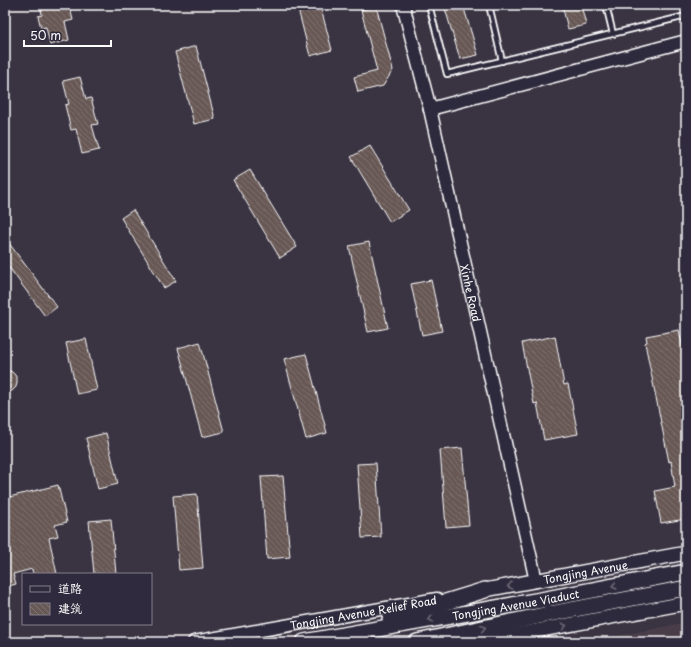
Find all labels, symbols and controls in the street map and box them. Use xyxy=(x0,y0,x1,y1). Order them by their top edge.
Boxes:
scale bar xyxy=(24,22,111,48)
text: 50 m xyxy=(30,26,61,44)
street label: Xinhe Road xyxy=(457,263,486,323)
street label: Tongjing Avenue xyxy=(542,555,629,588)
legend xyxy=(22,573,152,625)
text: 道路 xyxy=(58,579,82,597)
one-way arrow xyxy=(507,581,513,590)
one-way arrow xyxy=(611,581,617,589)
street label: Tongjing Avenue Viaduct xyxy=(451,584,581,624)
street label: Tongjing Avenue Relief Road xyxy=(289,591,438,633)
text: 建筑 xyxy=(58,599,82,617)
one-way arrow xyxy=(428,614,434,623)
one-way arrow xyxy=(561,623,567,631)
one-way arrow xyxy=(479,625,486,633)

